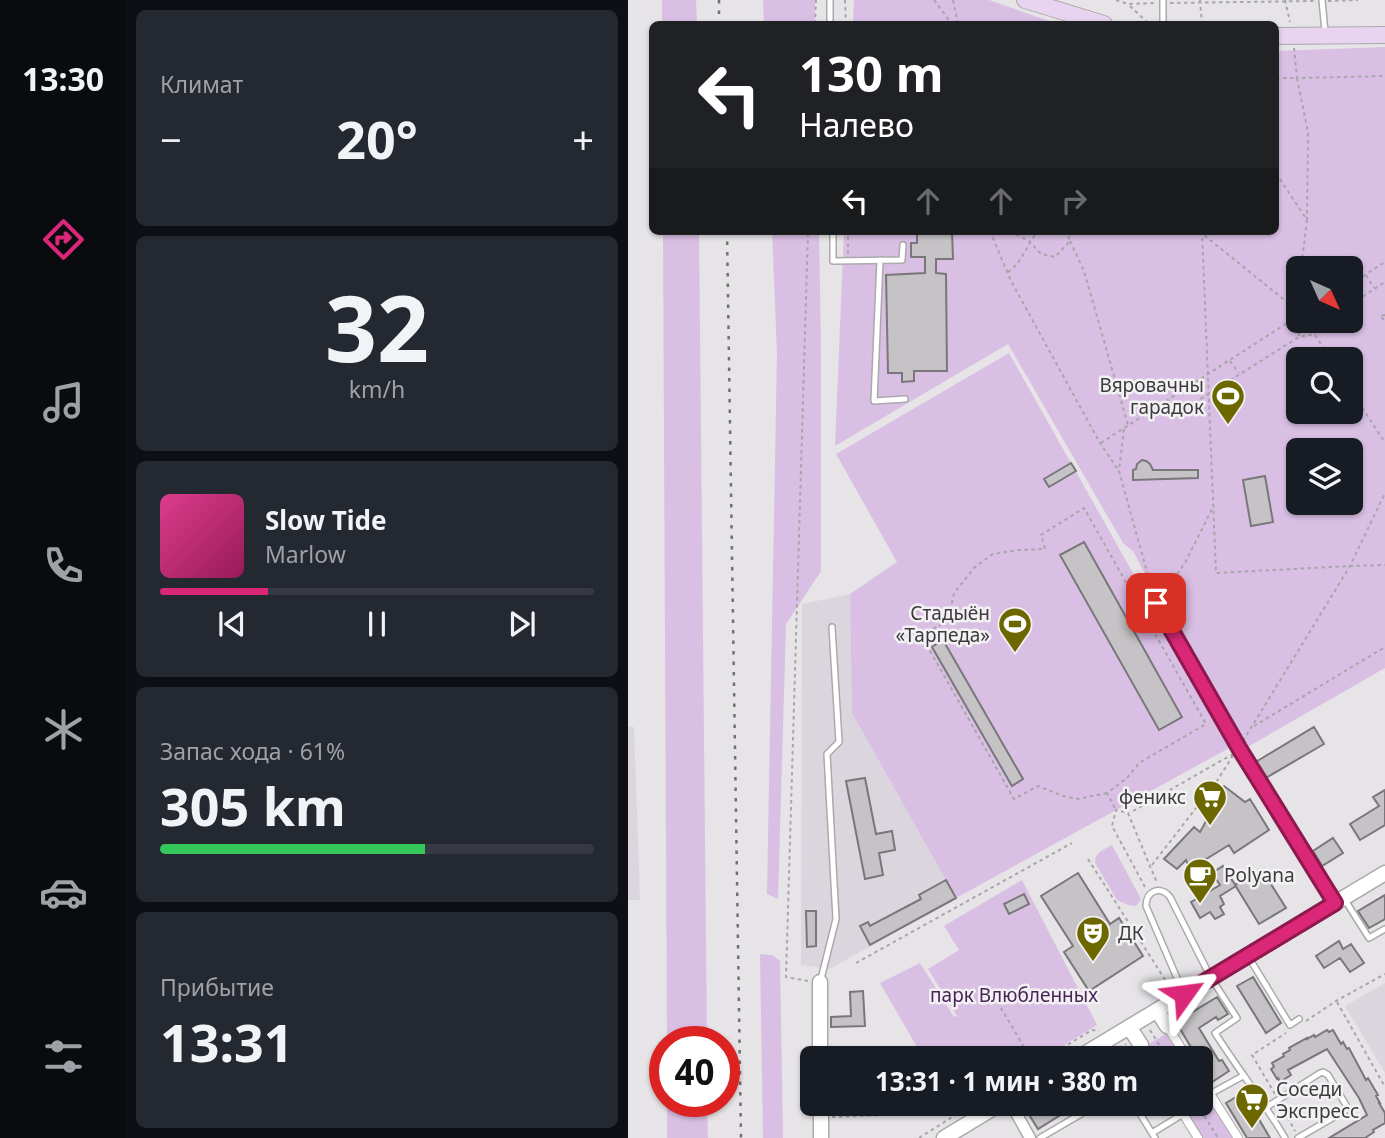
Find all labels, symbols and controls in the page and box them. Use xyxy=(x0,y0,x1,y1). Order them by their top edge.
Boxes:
text: 130 m xyxy=(799,40,944,106)
icon: left xyxy=(684,49,775,140)
text: 13:30 xyxy=(22,57,104,100)
text: Климат xyxy=(160,68,243,100)
text: 20° xyxy=(336,103,418,174)
text: Налево xyxy=(799,103,914,146)
text: − xyxy=(160,113,182,165)
text: + xyxy=(572,113,594,165)
icon: left xyxy=(836,182,874,220)
icon: ahead xyxy=(909,182,947,220)
icon: ahead xyxy=(982,182,1020,220)
icon: right xyxy=(1055,182,1093,220)
icon: directions xyxy=(39,215,88,264)
north arrow xyxy=(1286,256,1363,332)
map controls xyxy=(1286,256,1363,515)
text: 32 xyxy=(325,265,429,389)
button: search xyxy=(1286,347,1363,424)
place label: Вяровачны гарадок xyxy=(1099,372,1204,420)
text: km/h xyxy=(349,373,405,405)
sports icon: Вяровачны гарадок xyxy=(1209,377,1247,426)
icon: music xyxy=(39,378,88,427)
button: layers xyxy=(1286,438,1363,515)
text: Slow Tide xyxy=(265,502,387,538)
text: Marlow xyxy=(265,538,346,570)
icon: phone xyxy=(39,541,88,590)
pin xyxy=(1126,573,1186,633)
icon: arrive xyxy=(1137,584,1175,622)
place label: Стадыён «Тарпеда» xyxy=(895,600,990,648)
icon: previous xyxy=(213,605,251,643)
icon: pause xyxy=(358,605,396,643)
icon: next xyxy=(503,605,541,643)
sports icon: Стадыён «Тарпеда» xyxy=(996,605,1034,654)
icon: climate xyxy=(39,705,88,754)
text: Запас хода · 61% xyxy=(160,735,345,767)
text: 305 km xyxy=(160,770,346,841)
supermarket icon: феникс xyxy=(1191,778,1229,827)
place label: феникс xyxy=(1119,784,1186,810)
cafe icon: Polyana xyxy=(1181,856,1219,905)
place label: Polyana xyxy=(1224,862,1295,888)
icon: car xyxy=(39,868,88,917)
theatre icon: ДК xyxy=(1074,914,1112,963)
place label: ДК xyxy=(1118,920,1144,946)
position arrow xyxy=(1147,957,1221,1031)
text: Прибытие xyxy=(160,971,274,1003)
park label: парк Влюбленных xyxy=(930,982,1098,1008)
text: 13:31 xyxy=(160,1006,294,1077)
speed limit sign: 40 xyxy=(649,1026,740,1117)
icon: filters xyxy=(39,1032,88,1081)
text: 13:31 · 1 мин · 380 m xyxy=(875,1063,1138,1099)
place label: Соседи Экспресс xyxy=(1276,1076,1359,1124)
supermarket icon: Соседи Экспресс xyxy=(1233,1081,1271,1130)

